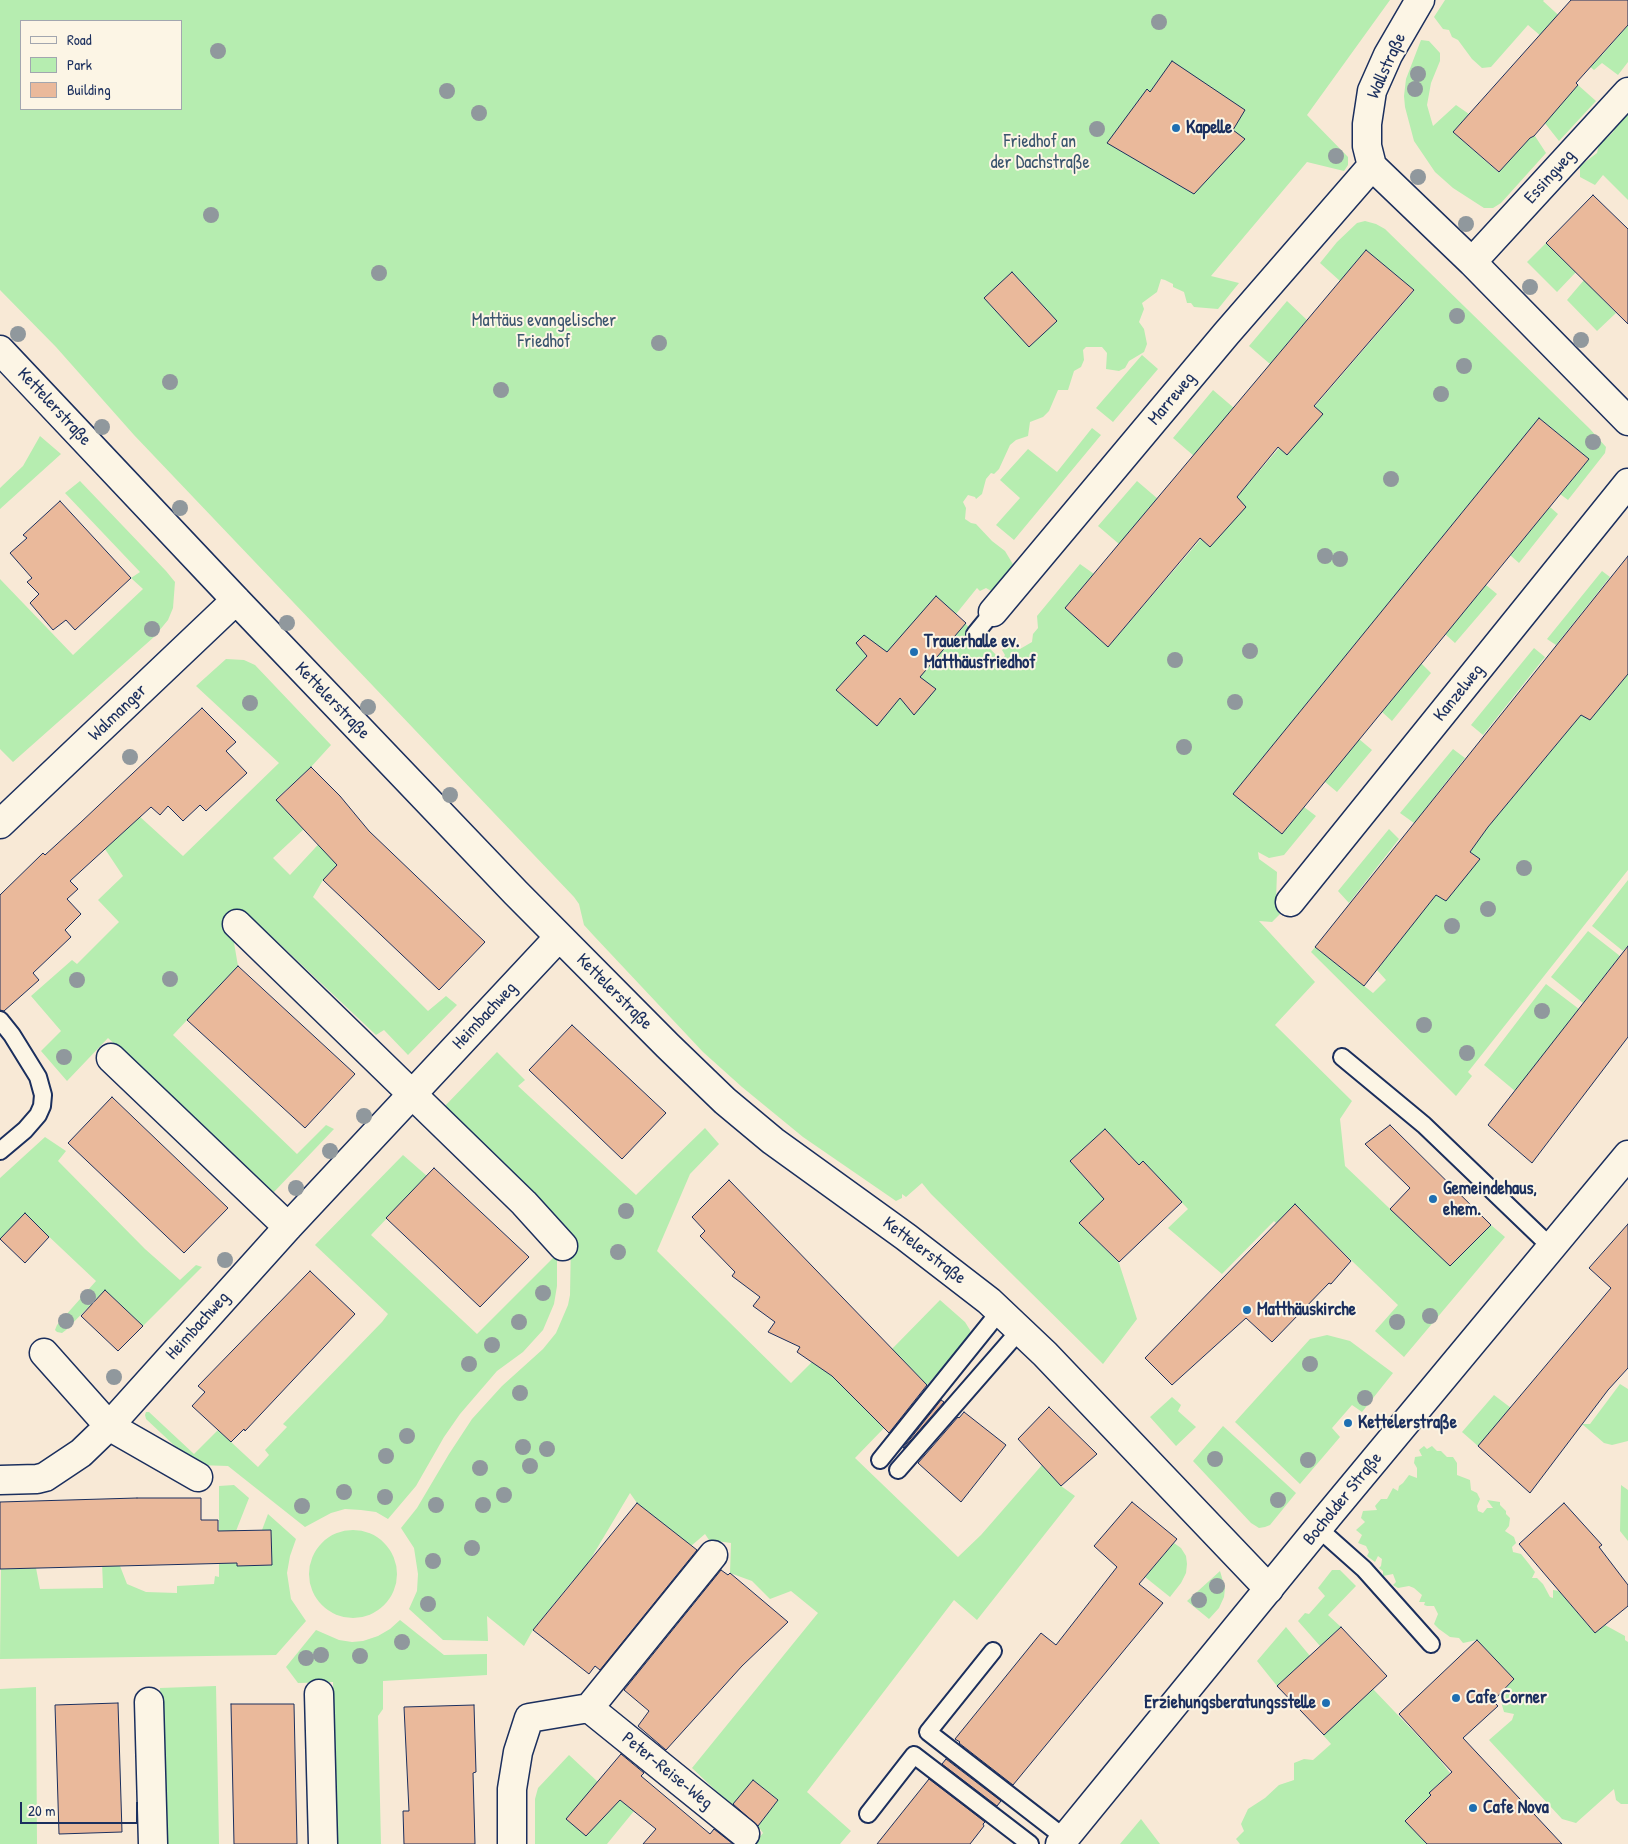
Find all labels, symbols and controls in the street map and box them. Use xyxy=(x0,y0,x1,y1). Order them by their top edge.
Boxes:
legend xyxy=(20,20,182,110)
text: Road xyxy=(67,29,92,50)
street label: Wallstraße xyxy=(1363,30,1411,102)
text: Park xyxy=(67,54,92,75)
text: Building xyxy=(67,79,111,100)
place label: Kapelle xyxy=(1186,117,1232,139)
marker: Kapelle xyxy=(1170,122,1182,134)
park label: Friedhof an der Dachstraße xyxy=(990,131,1090,173)
street label: Essingweg xyxy=(1520,145,1580,209)
park label: Mattäus evangelischer Friedhof xyxy=(472,310,616,352)
street label: Kettelerstraße xyxy=(12,364,96,450)
street label: Marreweg xyxy=(1144,368,1200,430)
place label: Trauerhalle ev. Matthäusfriedhof xyxy=(924,631,1036,674)
marker: Trauerhalle ev. Matthäusfriedhof xyxy=(908,646,920,658)
street label: Kettelerstraße xyxy=(290,658,374,744)
street label: Kanzelweg xyxy=(1429,660,1489,726)
street label: Walmanger xyxy=(84,680,152,746)
street label: Kettelerstraße xyxy=(571,949,657,1035)
street label: Heimbachweg xyxy=(448,978,522,1054)
place label: Gemeindehaus, ehem. xyxy=(1443,1178,1537,1220)
marker: Gemeindehaus, ehem. xyxy=(1427,1193,1439,1205)
street label: Kettelerstraße xyxy=(878,1213,970,1289)
street label: Heimbachweg xyxy=(162,1287,234,1365)
place label: Matthäuskirche xyxy=(1257,1299,1356,1321)
marker: Matthäuskirche xyxy=(1241,1304,1253,1316)
place label: Kettelerstraße xyxy=(1358,1412,1457,1434)
marker: Kettelerstraße xyxy=(1342,1417,1354,1429)
street label: Bocholder Straße xyxy=(1299,1448,1387,1550)
place label: Cafe Corner xyxy=(1466,1687,1547,1709)
place label: Erziehungsberatungsstelle xyxy=(1144,1692,1316,1714)
marker: Cafe Corner xyxy=(1450,1692,1462,1704)
marker: Erziehungsberatungsstelle xyxy=(1320,1697,1332,1709)
street label: Peter-Reise-Weg xyxy=(617,1728,717,1814)
scale bar xyxy=(22,1792,140,1824)
place label: Cafe Nova xyxy=(1483,1797,1549,1819)
text: 20 m xyxy=(28,1800,55,1821)
marker: Cafe Nova xyxy=(1467,1802,1479,1814)

